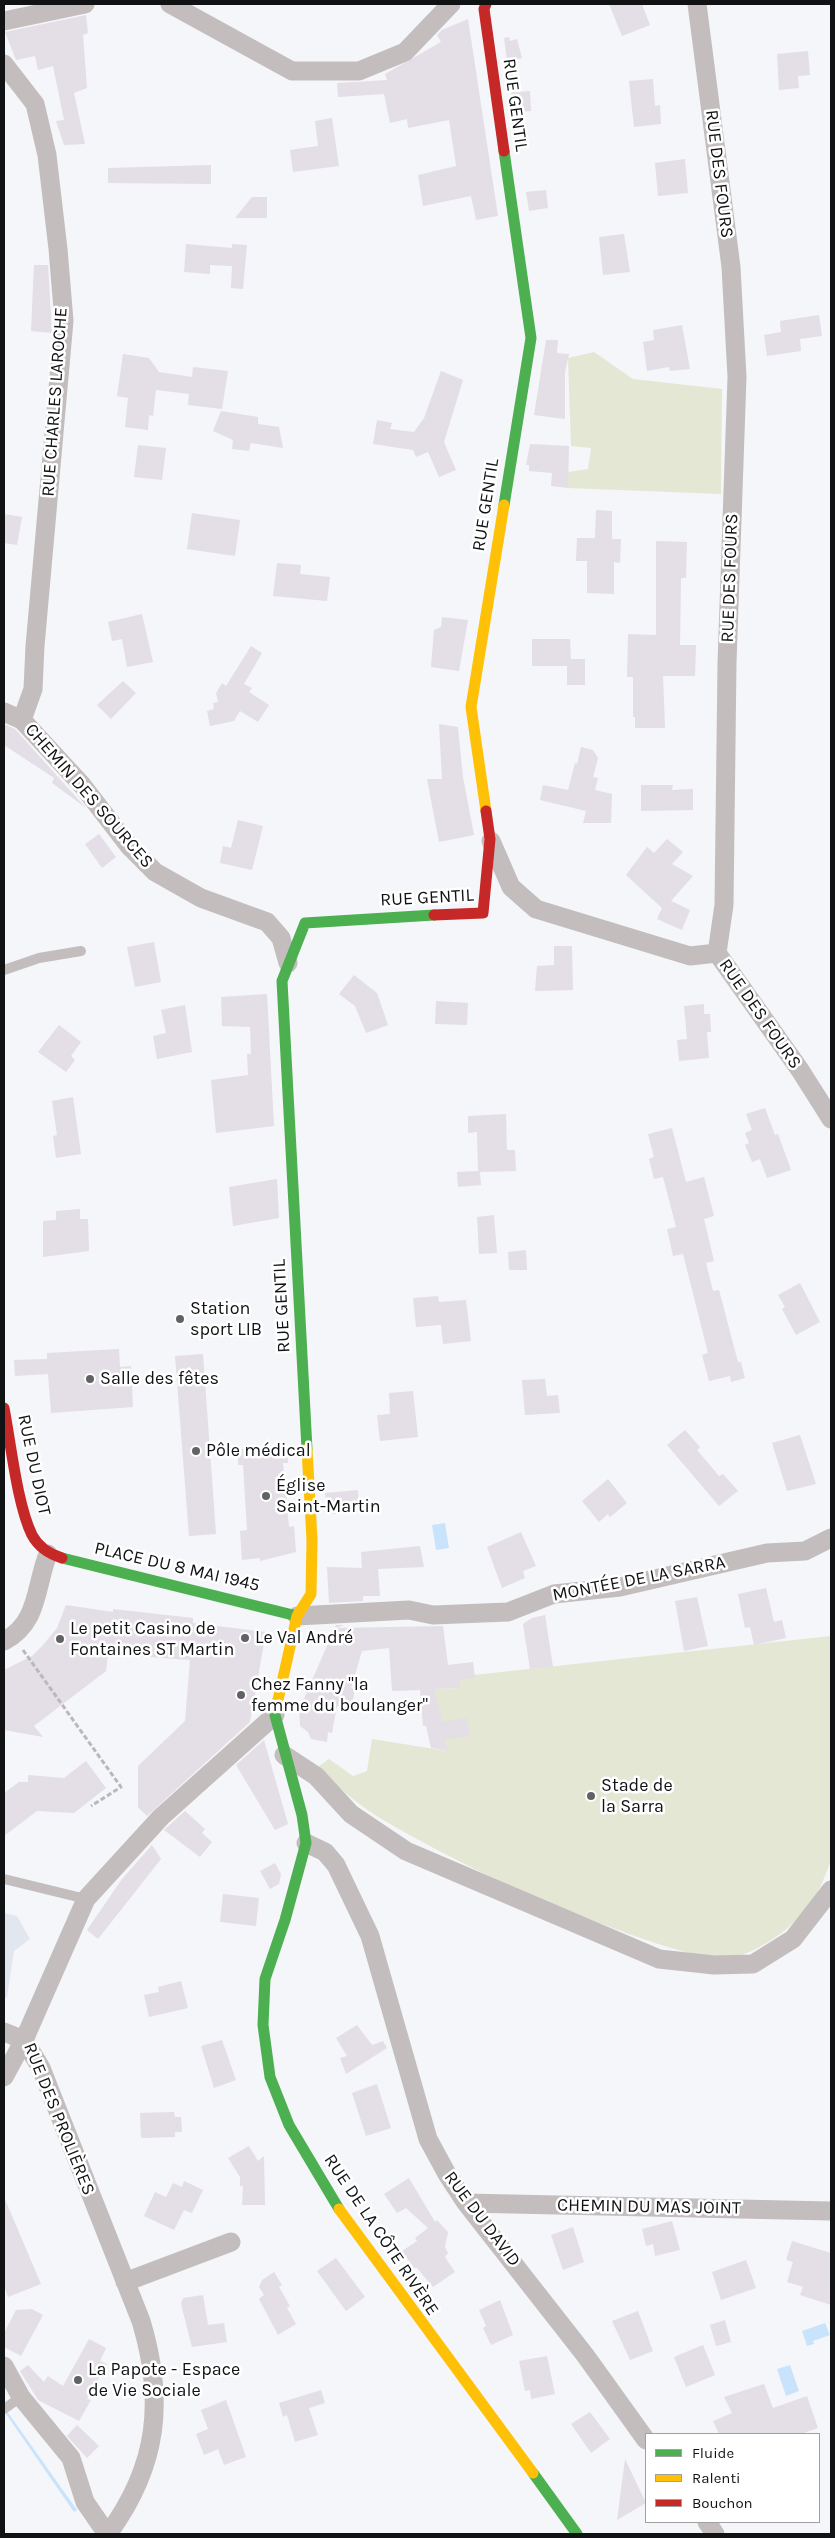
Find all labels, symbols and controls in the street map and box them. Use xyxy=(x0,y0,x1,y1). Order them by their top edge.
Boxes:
street label: RUE GENTIL xyxy=(498,57,532,153)
street label: RUE DES FOURS xyxy=(700,109,738,239)
street label: RUE CHARLES LAROCHE xyxy=(38,307,72,497)
street label: RUE GENTIL xyxy=(468,457,504,553)
street label: RUE DES FOURS xyxy=(717,513,743,643)
street label: CHEMIN DES SOURCES xyxy=(20,719,158,873)
street label: RUE GENTIL xyxy=(380,885,474,911)
street label: RUE DES FOURS xyxy=(714,955,806,1073)
street label: RUE GENTIL xyxy=(269,1259,295,1353)
place label: Station sport LIB xyxy=(190,1298,262,1340)
marker: Station sport LIB xyxy=(174,1313,186,1325)
place label: Salle des fêtes xyxy=(100,1368,219,1390)
marker: Salle des fêtes xyxy=(84,1373,96,1385)
street label: RUE DU DIOT xyxy=(13,1413,55,1517)
place label: Pôle médical xyxy=(206,1440,311,1462)
marker: Pôle médical xyxy=(190,1445,202,1457)
place label: Église Saint-Martin xyxy=(276,1475,381,1518)
marker: Église Saint-Martin xyxy=(260,1490,272,1502)
street label: PLACE DU 8 MAI 1945 xyxy=(92,1537,262,1597)
street label: MONTÉE DE LA SARRA xyxy=(551,1552,727,1606)
place label: Le petit Casino de Fontaines ST Martin xyxy=(70,1618,234,1660)
place label: Le Val André xyxy=(255,1627,353,1649)
marker: Le Val André xyxy=(239,1632,251,1644)
marker: Le petit Casino de Fontaines ST Martin xyxy=(54,1633,66,1645)
place label: Chez Fanny "la femme du boulanger" xyxy=(251,1674,428,1716)
marker: Chez Fanny "la femme du boulanger" xyxy=(235,1689,247,1701)
place label: Stade de la Sarra xyxy=(601,1775,673,1818)
marker: Stade de la Sarra xyxy=(585,1790,597,1802)
street label: RUE DES PROLIÈRES xyxy=(19,2040,99,2198)
street label: RUE DE LA CÔTE RIVÈRE xyxy=(319,2150,443,2320)
street label: RUE DU DAVID xyxy=(439,2167,525,2271)
street label: CHEMIN DU MAS JOINT xyxy=(557,2195,741,2219)
place label: La Papote - Espace de Vie Sociale xyxy=(88,2359,240,2402)
marker: La Papote - Espace de Vie Sociale xyxy=(72,2374,84,2386)
legend xyxy=(645,2433,820,2523)
text: Fluide xyxy=(692,2444,734,2462)
text: Ralenti xyxy=(692,2469,741,2487)
text: Bouchon xyxy=(692,2494,753,2512)

